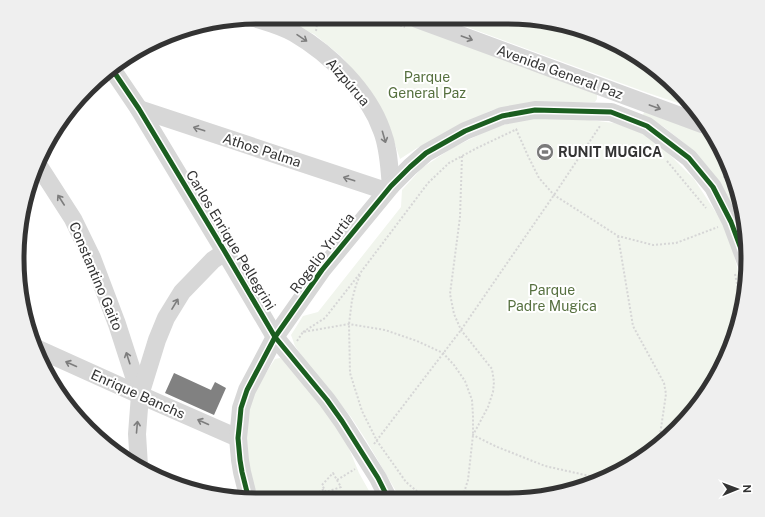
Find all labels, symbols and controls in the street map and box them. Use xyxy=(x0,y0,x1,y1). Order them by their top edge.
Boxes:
one-way arrow xyxy=(297,34,308,43)
one-way arrow xyxy=(461,34,473,42)
street label: Avenida General Paz xyxy=(495,42,625,102)
street label: Aizpúrua xyxy=(323,55,373,109)
park label: Parque General Paz xyxy=(388,69,466,101)
one-way arrow xyxy=(649,104,661,112)
one-way arrow xyxy=(193,125,206,132)
street label: Athos Palma xyxy=(221,130,303,170)
one-way arrow xyxy=(381,130,388,143)
sports icon: RUNIT MUGICA xyxy=(535,142,555,162)
place label: RUNIT MUGICA xyxy=(558,144,662,160)
street label: Carlos Enrique Pellegrini xyxy=(183,167,279,313)
one-way arrow xyxy=(343,175,356,182)
one-way arrow xyxy=(57,195,65,206)
street label: Rogelio Yrurtia xyxy=(287,210,357,296)
street label: Constantino Gaito xyxy=(66,219,126,333)
park label: Parque Padre Mugica xyxy=(507,282,597,314)
one-way arrow xyxy=(171,298,179,310)
one-way arrow xyxy=(124,352,131,365)
one-way arrow xyxy=(66,360,78,367)
street label: Enrique Banchs xyxy=(89,366,187,422)
one-way arrow xyxy=(197,418,209,426)
one-way arrow xyxy=(134,421,141,434)
north arrow xyxy=(717,469,757,509)
text: N xyxy=(741,484,753,493)

